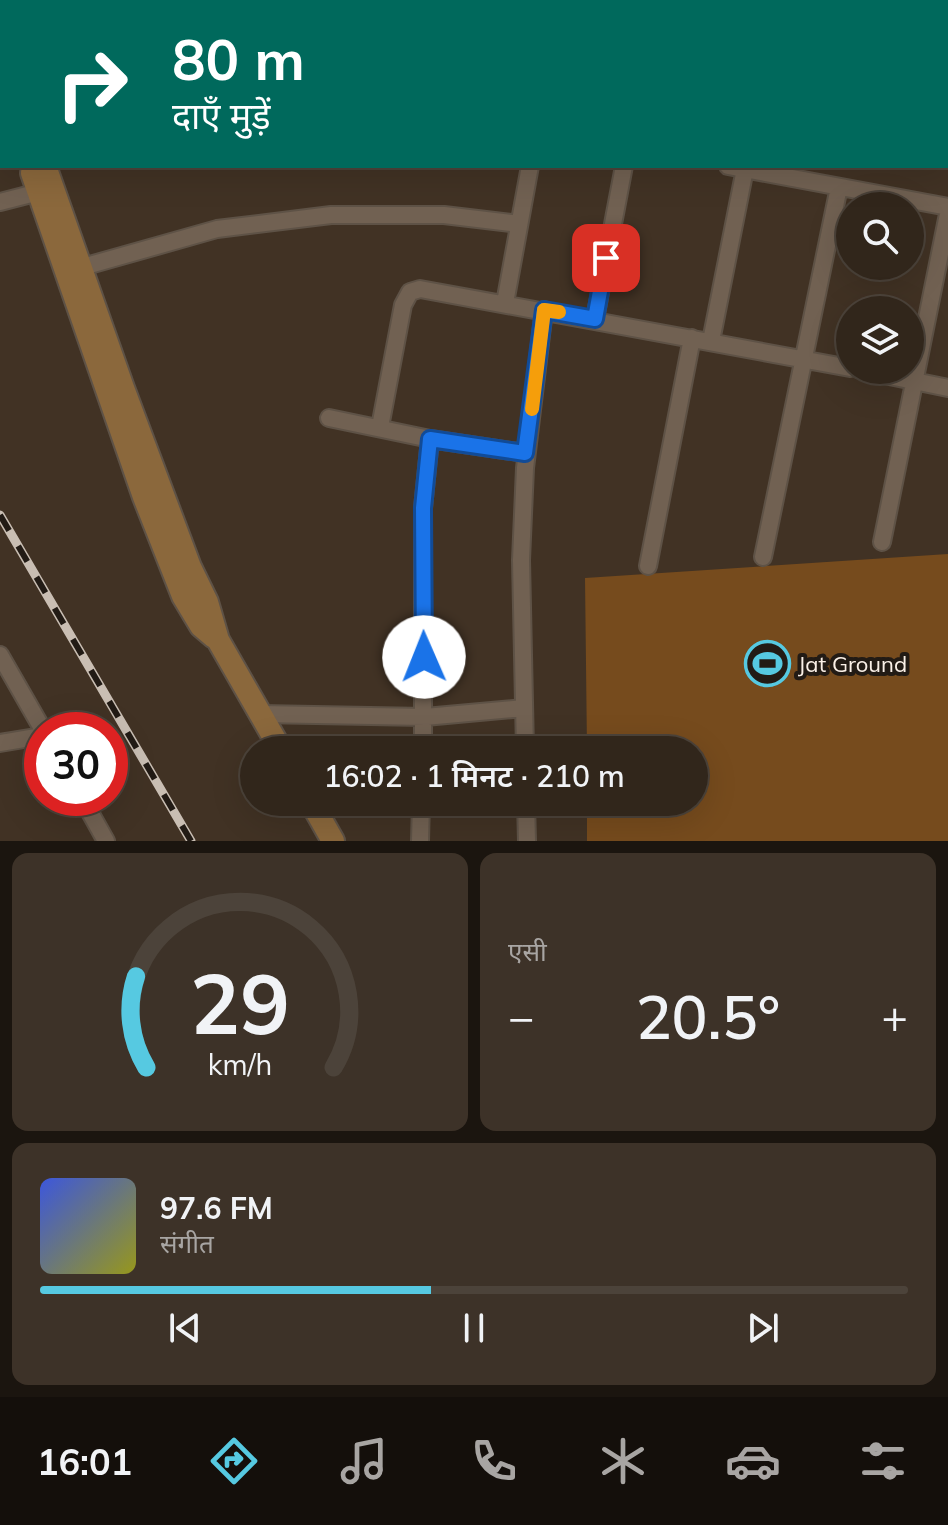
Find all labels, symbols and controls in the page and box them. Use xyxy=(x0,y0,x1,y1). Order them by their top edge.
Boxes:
text: 80 m xyxy=(172,24,305,94)
icon: right xyxy=(40,32,144,136)
text: दाएँ मुड़ें xyxy=(172,93,271,138)
map controls xyxy=(836,192,924,384)
button: search xyxy=(836,192,924,280)
pin xyxy=(572,224,640,292)
icon: arrive xyxy=(584,236,628,280)
button: layers xyxy=(836,296,924,384)
position arrow xyxy=(382,615,466,699)
sports icon: Jat Ground xyxy=(743,640,791,688)
place label: Jat Ground xyxy=(798,650,907,678)
speed limit sign: 30 xyxy=(24,712,128,816)
text: 16:02 · 1 मिनट · 210 m xyxy=(323,757,625,795)
text: एसी xyxy=(508,935,547,968)
text: 29 xyxy=(190,950,290,1055)
text: 20.5° xyxy=(636,979,780,1054)
text: − xyxy=(508,989,534,1044)
text: + xyxy=(882,989,908,1044)
text: km/h xyxy=(208,1046,272,1082)
text: 97.6 FM xyxy=(160,1189,273,1227)
text: संगीत xyxy=(160,1227,214,1260)
icon: previous xyxy=(163,1306,207,1350)
icon: pause xyxy=(452,1306,496,1350)
icon: next xyxy=(741,1306,785,1350)
icon: directions xyxy=(206,1433,262,1489)
icon: music xyxy=(336,1433,392,1489)
icon: phone xyxy=(466,1433,522,1489)
icon: climate xyxy=(595,1433,651,1489)
icon: car xyxy=(725,1433,781,1489)
icon: filters xyxy=(855,1433,911,1489)
text: 16:01 xyxy=(37,1439,132,1484)

